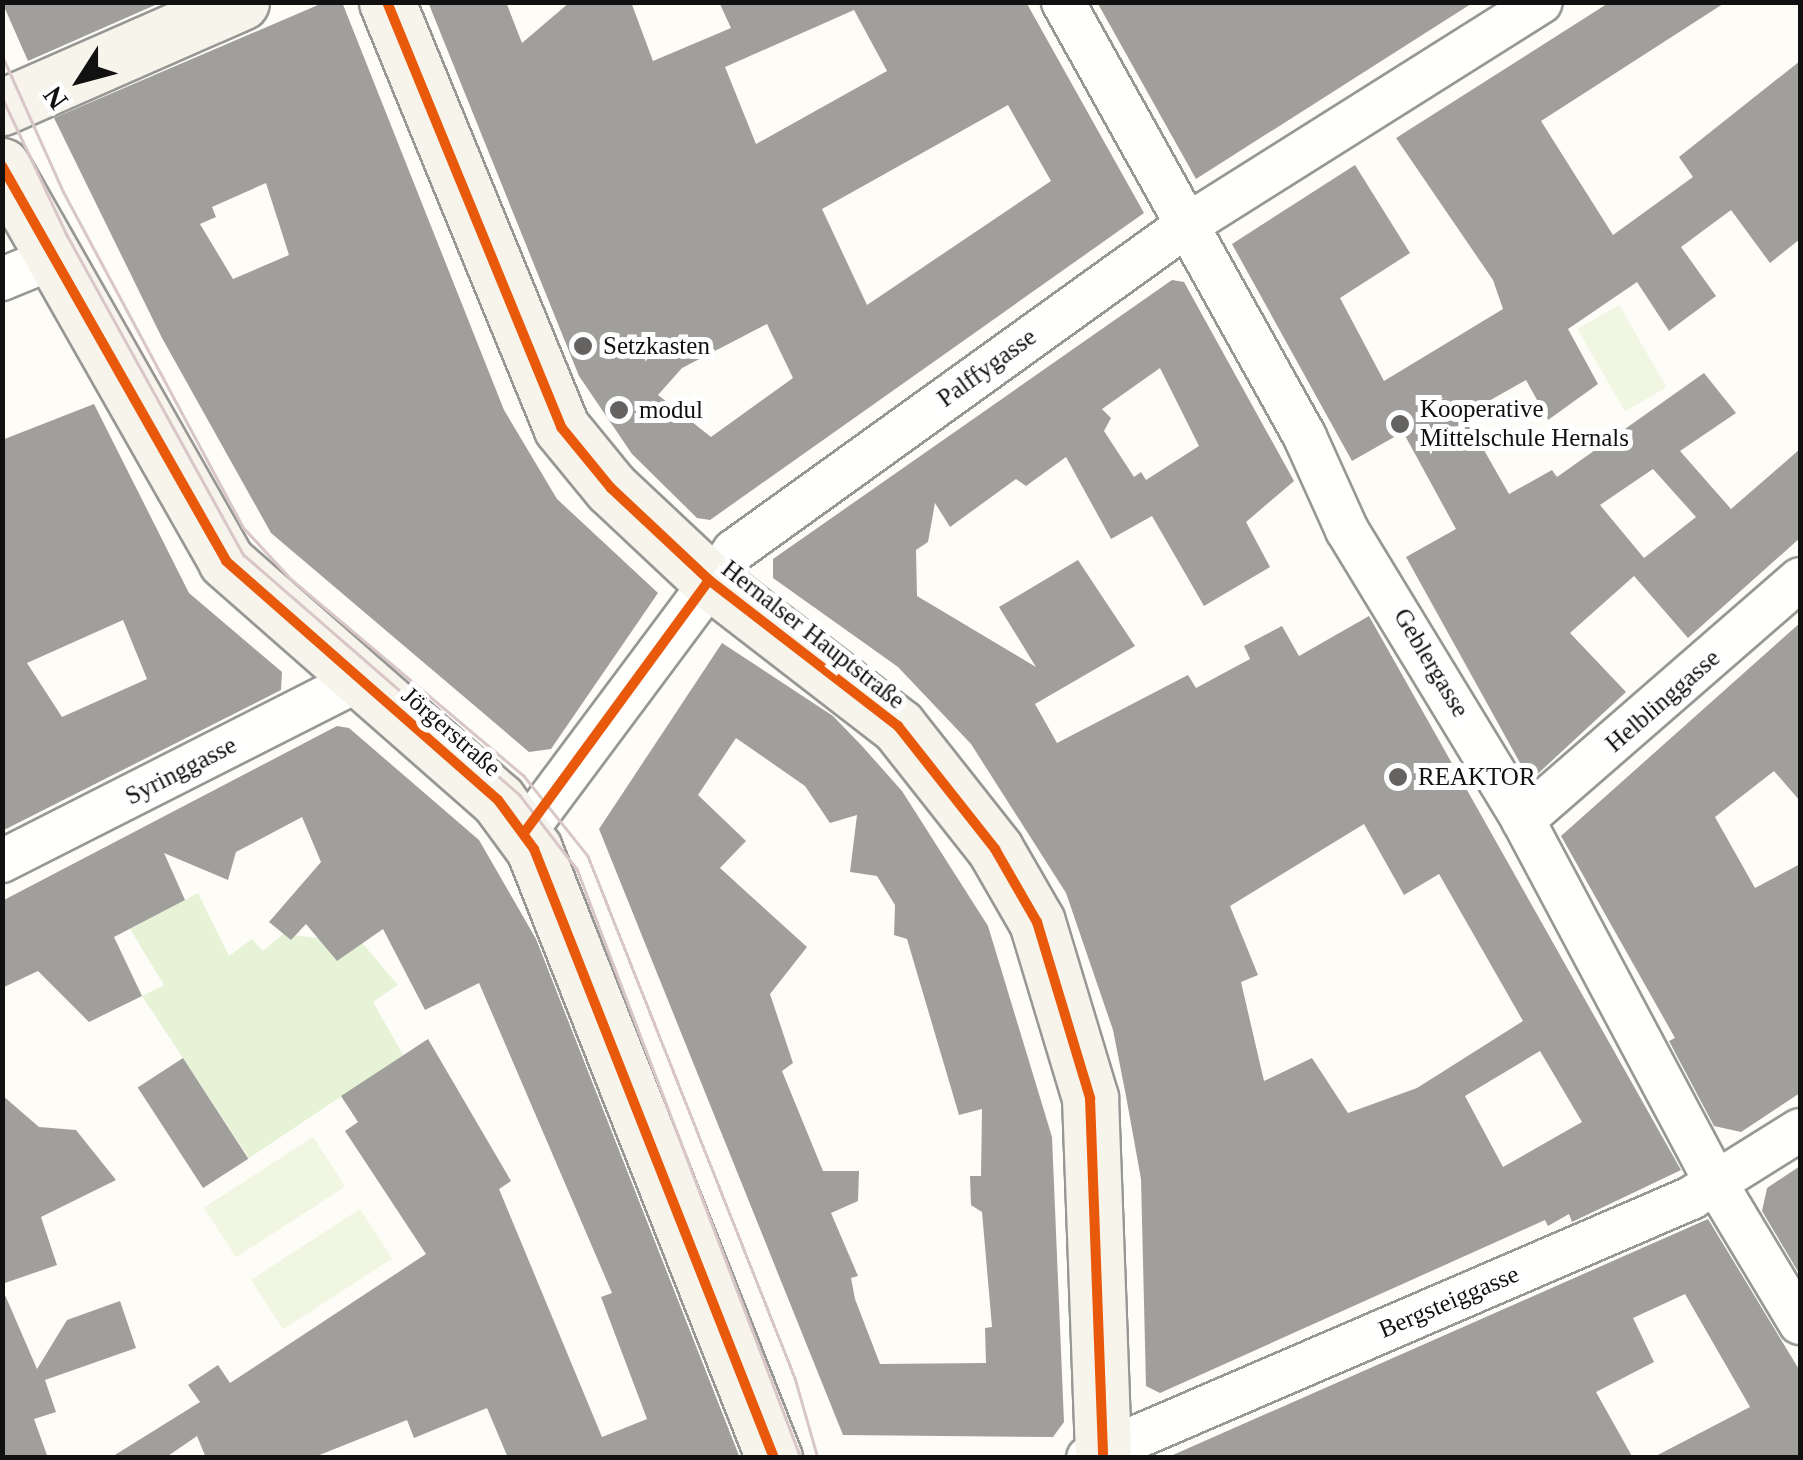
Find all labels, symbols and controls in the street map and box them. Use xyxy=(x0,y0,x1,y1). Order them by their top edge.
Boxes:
north arrow xyxy=(30,30,130,130)
text: N xyxy=(37,81,74,115)
street label: Palffygasse xyxy=(932,322,1042,414)
place label: Setzkasten xyxy=(603,331,710,361)
marker: Setzkasten xyxy=(572,335,594,357)
place label: modul xyxy=(639,395,703,425)
place label: Kooperative Mittelschule Hernals xyxy=(1420,395,1629,454)
marker: modul xyxy=(608,399,630,421)
marker: Kooperative Mittelschule Hernals xyxy=(1389,413,1411,435)
street label: Hernalser Hauptstraße xyxy=(715,554,911,716)
street label: Geblergasse xyxy=(1387,603,1475,723)
street label: Helblinggasse xyxy=(1600,643,1726,759)
street label: Jörgerstraße xyxy=(395,681,507,783)
street label: Syringgasse xyxy=(120,730,242,812)
place label: REAKTOR xyxy=(1418,762,1536,792)
marker: REAKTOR xyxy=(1387,766,1409,788)
street label: Bergsteiggasse xyxy=(1374,1259,1524,1345)

